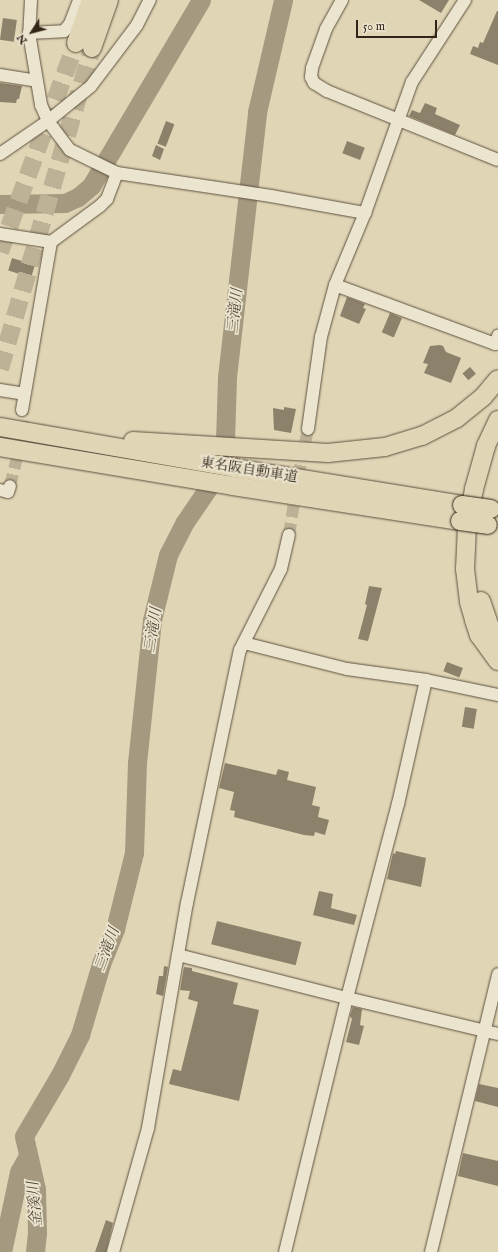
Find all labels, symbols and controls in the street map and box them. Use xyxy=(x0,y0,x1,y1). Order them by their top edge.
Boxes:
north arrow xyxy=(12,12,52,52)
scale bar xyxy=(358,12,439,38)
text: 50 m xyxy=(363,19,385,34)
text: N xyxy=(14,31,31,47)
water label: 三滝川 xyxy=(224,288,246,334)
street label: 東名阪自動車道 xyxy=(199,454,299,486)
water label: 三滝川 xyxy=(141,606,165,654)
water label: 三滝川 xyxy=(91,925,123,973)
water label: 金溪川 xyxy=(24,1181,46,1227)

